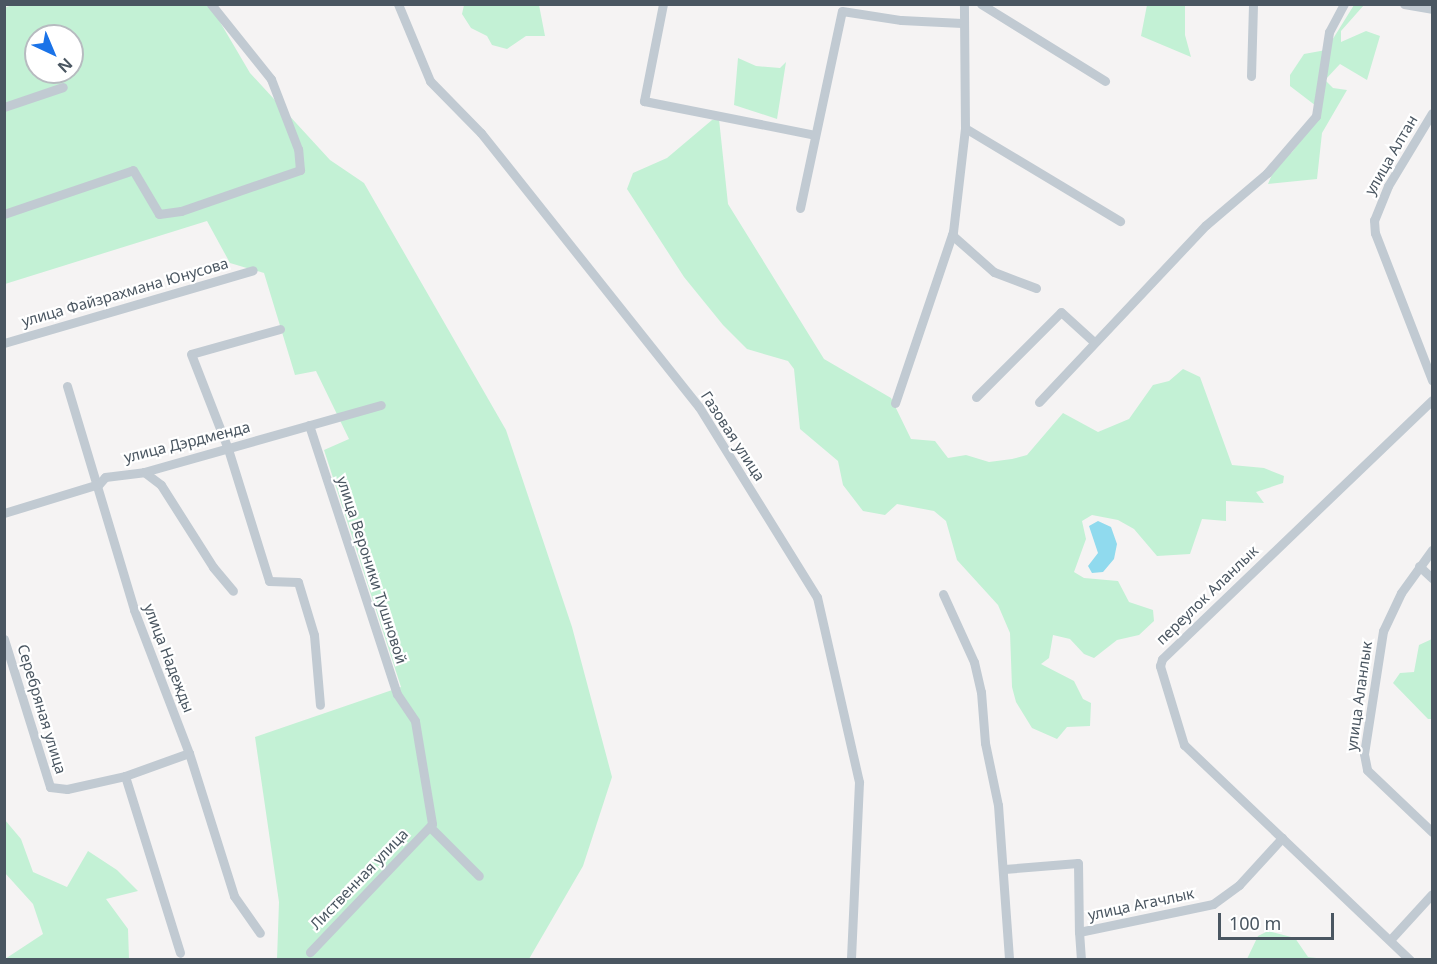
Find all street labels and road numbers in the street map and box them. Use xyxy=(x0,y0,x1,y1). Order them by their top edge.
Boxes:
street label: улица Алтан xyxy=(1361,112,1421,198)
street label: улица Файзрахмана Юнусова xyxy=(20,254,230,330)
street label: Газовая улица xyxy=(697,388,769,484)
street label: улица Дэрдменда xyxy=(122,418,252,466)
street label: улица Вероники Тушновой xyxy=(333,474,411,666)
street label: переулок Аланлык xyxy=(1152,542,1262,648)
street label: улица Надежды xyxy=(140,601,198,715)
street label: улица Аланлык xyxy=(1342,640,1376,752)
street label: Серебряная улица xyxy=(14,642,70,776)
street label: Лиственная улица xyxy=(306,825,412,933)
street label: улица Агачлык xyxy=(1086,884,1196,924)

